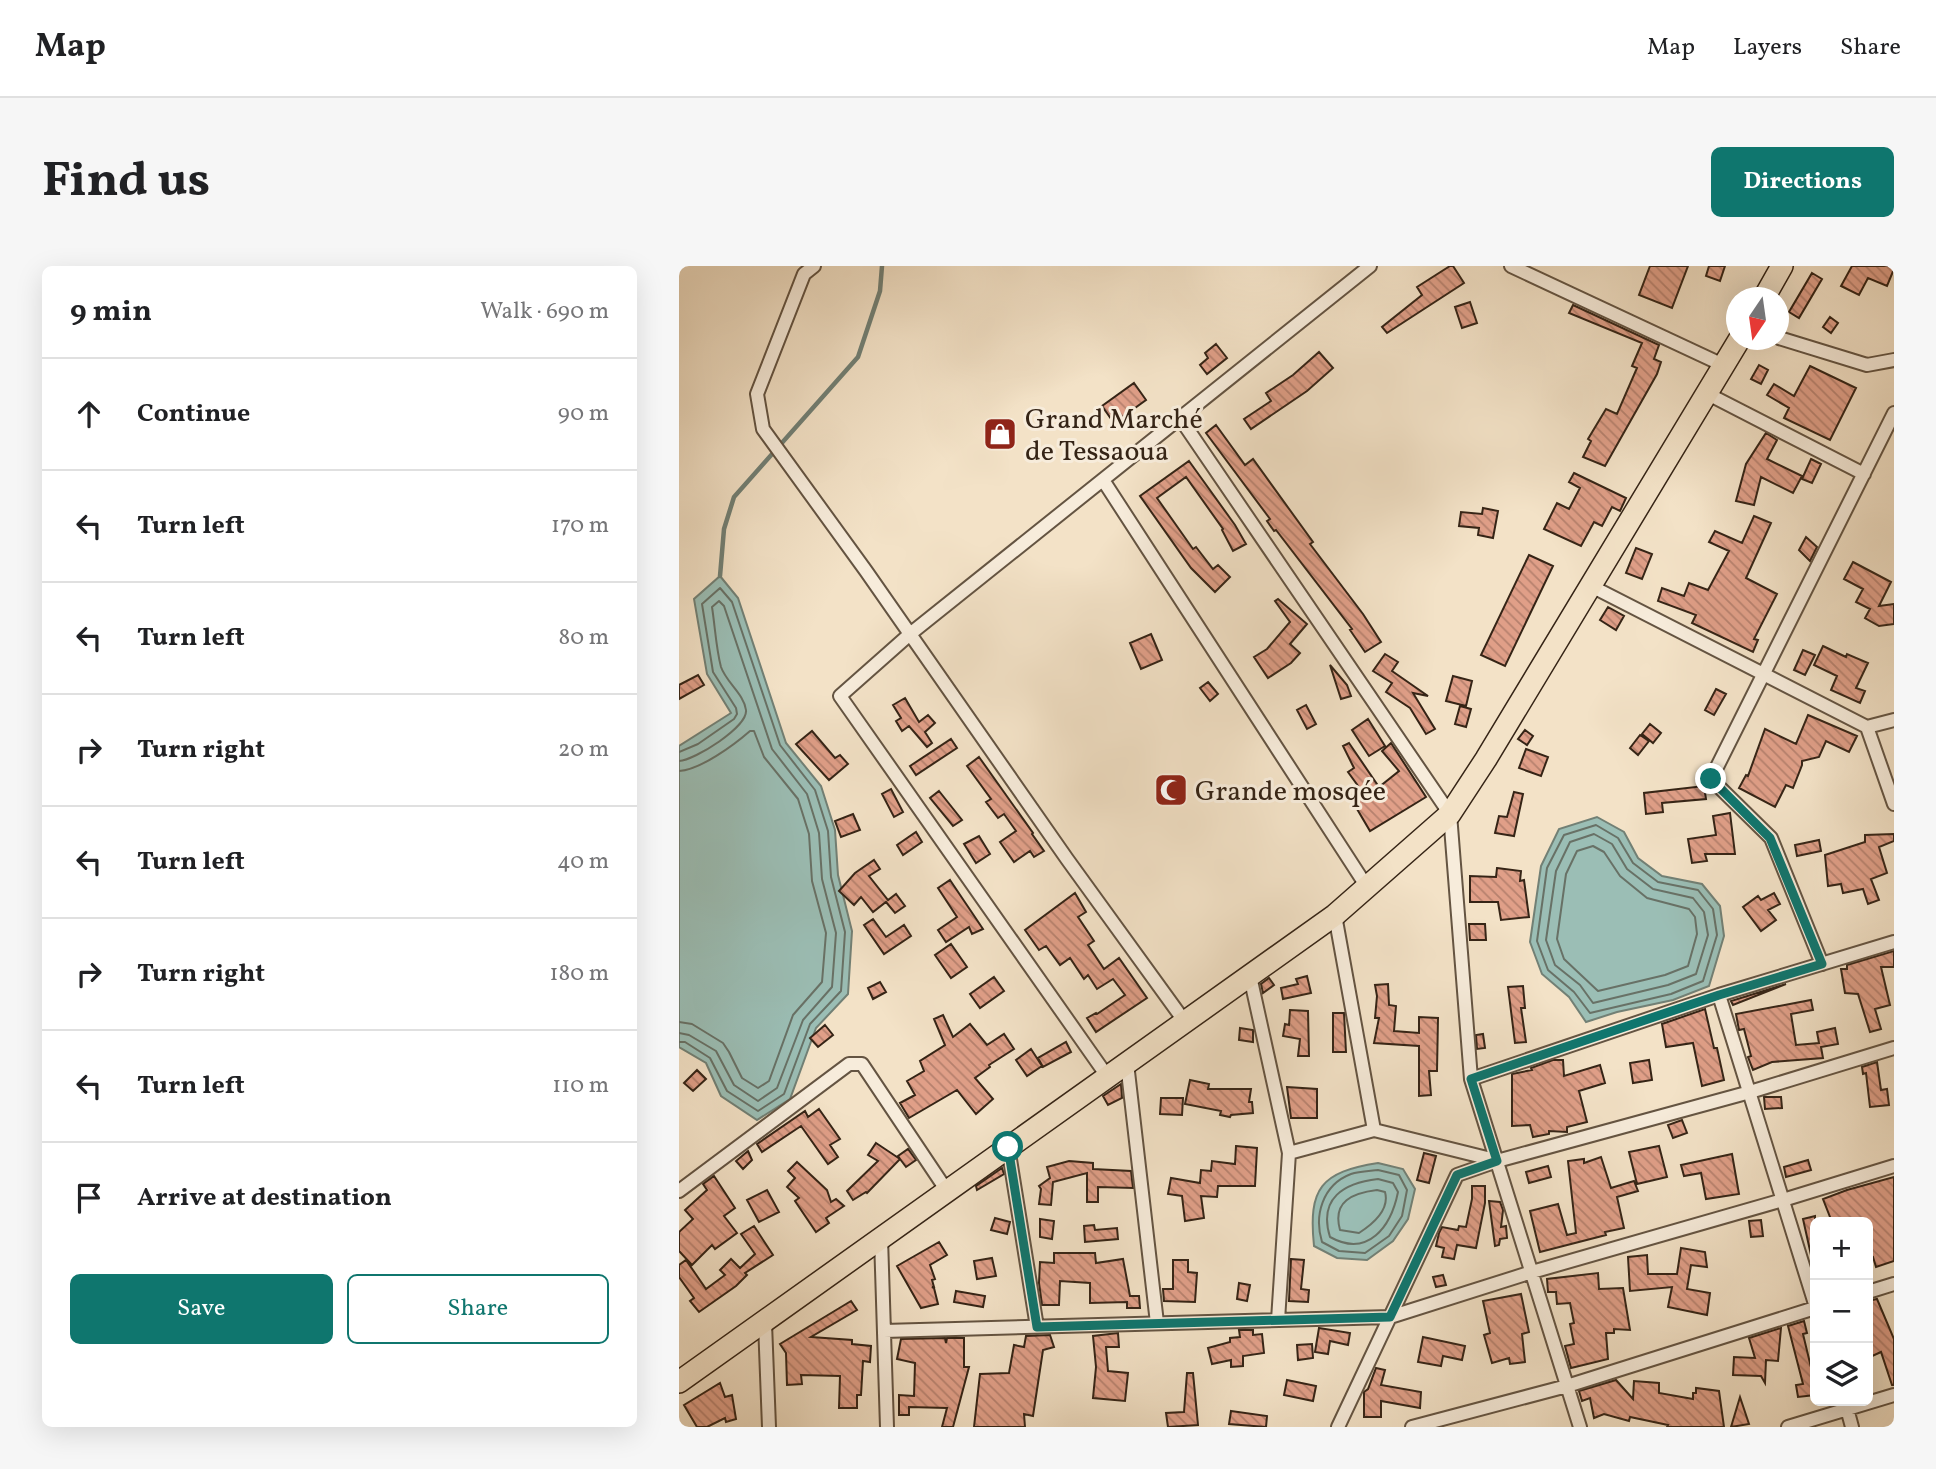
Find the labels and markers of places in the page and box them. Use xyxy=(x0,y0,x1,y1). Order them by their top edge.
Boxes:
place label: Grand Marché de Tessaoua xyxy=(1025,401,1203,472)
shop icon: Grand Marché de Tessaoua xyxy=(981,415,1019,453)
mosque icon: Grande mosqée xyxy=(1152,771,1190,809)
place label: Grande mosqée xyxy=(1195,773,1386,812)

